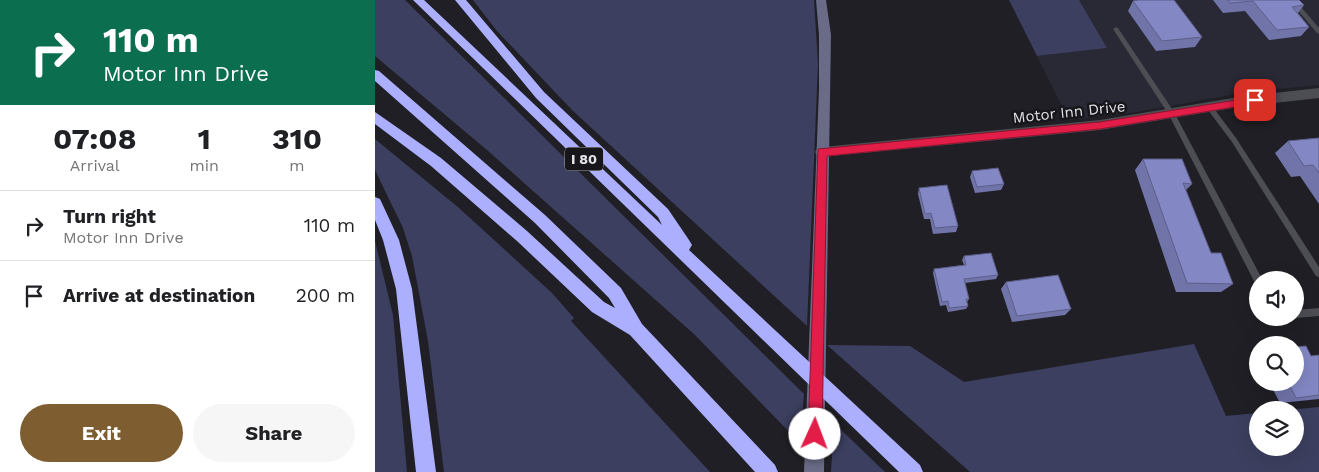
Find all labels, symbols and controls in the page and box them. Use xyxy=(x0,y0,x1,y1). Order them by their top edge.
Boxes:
text: 110 m xyxy=(103,19,199,61)
icon: right xyxy=(20,20,85,85)
text: Motor Inn Drive xyxy=(103,61,269,86)
pin xyxy=(1234,79,1276,121)
icon: arrive xyxy=(1241,86,1269,114)
street label: Motor Inn Drive xyxy=(1012,97,1126,127)
text: 07:08 xyxy=(53,121,136,156)
text: 1 xyxy=(198,121,211,156)
text: 310 xyxy=(272,121,322,156)
road number: I 80 xyxy=(565,148,603,170)
text: Arrival xyxy=(70,156,120,175)
text: min xyxy=(189,156,219,175)
text: m xyxy=(289,156,305,175)
text: Turn right xyxy=(63,205,156,228)
icon: right xyxy=(20,212,48,240)
text: 110 m xyxy=(304,214,355,237)
text: Motor Inn Drive xyxy=(63,228,184,247)
map controls xyxy=(1249,271,1304,456)
button: sound xyxy=(1249,271,1304,326)
icon: arrive xyxy=(20,282,48,310)
text: Arrive at destination xyxy=(63,284,255,307)
text: 200 m xyxy=(296,284,355,307)
button: search xyxy=(1249,336,1304,391)
button: layers xyxy=(1249,401,1304,456)
button: Exit xyxy=(20,404,183,462)
button: Share xyxy=(193,404,355,462)
position arrow xyxy=(788,407,840,459)

